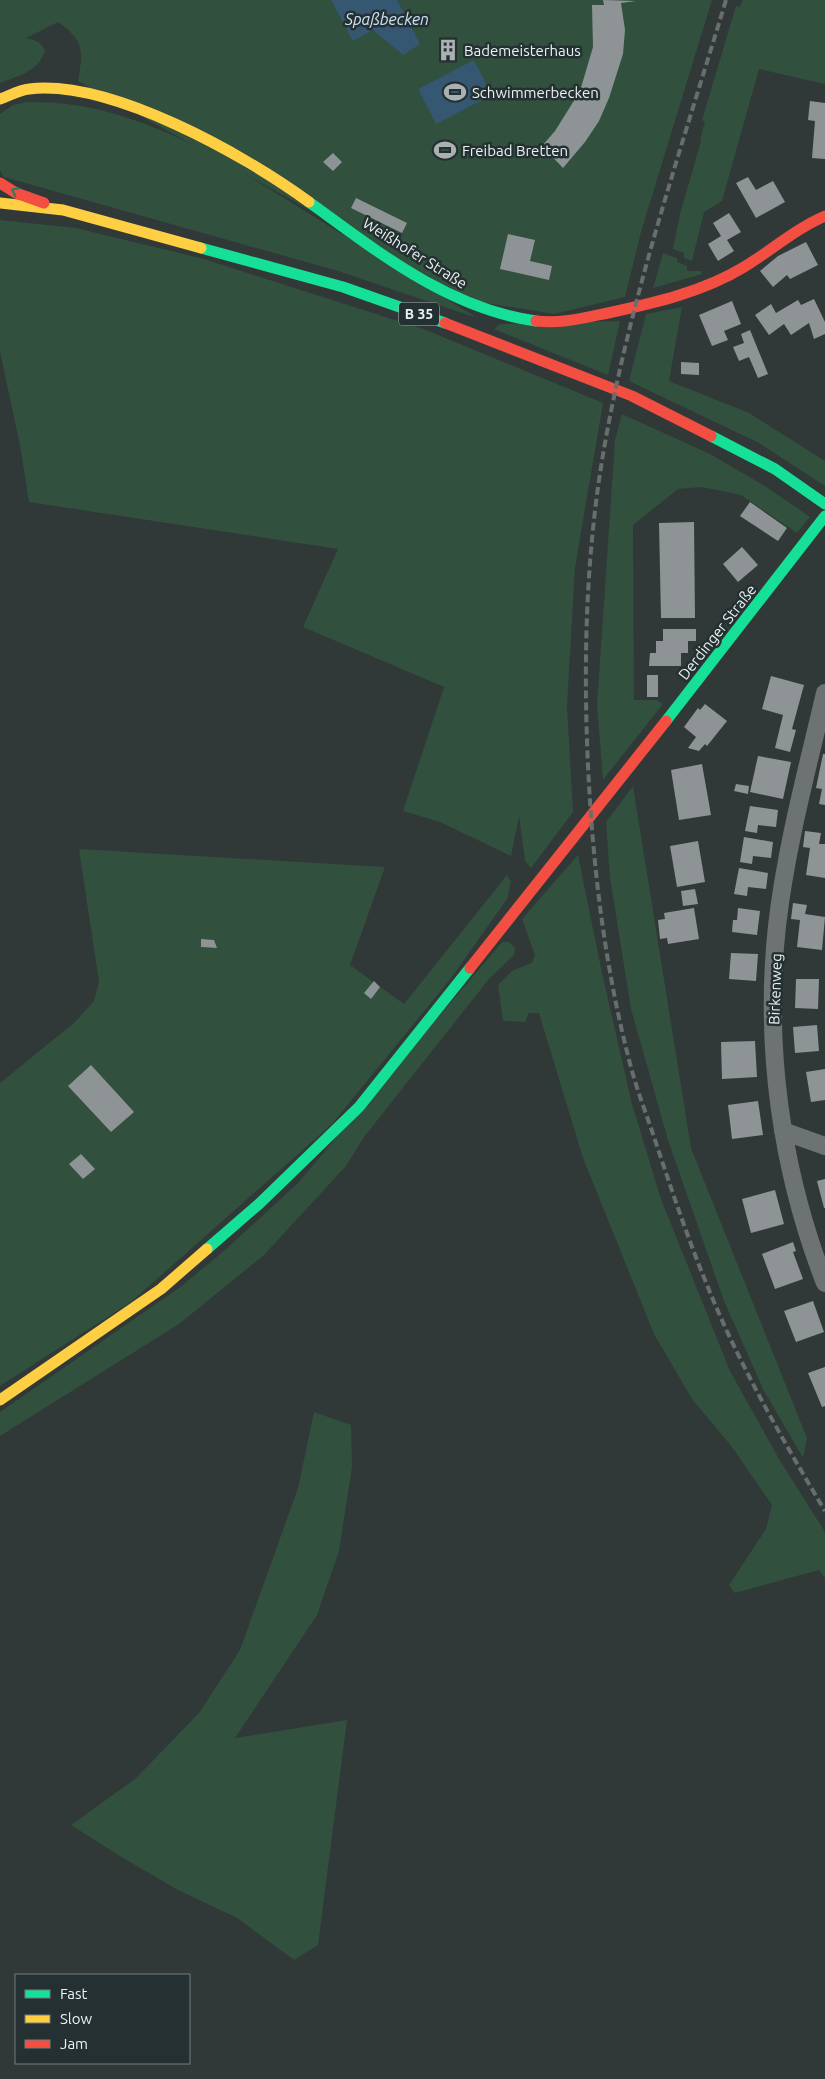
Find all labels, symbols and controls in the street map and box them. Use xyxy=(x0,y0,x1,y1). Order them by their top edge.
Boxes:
water label: Spaßbecken xyxy=(344,10,429,28)
building icon: Bademeisterhaus xyxy=(435,37,461,63)
place label: Bademeisterhaus xyxy=(464,42,581,59)
sports icon: Schwimmerbecken xyxy=(442,79,468,105)
place label: Schwimmerbecken xyxy=(472,84,599,101)
sports icon: Freibad Bretten xyxy=(432,137,458,163)
place label: Freibad Bretten xyxy=(462,142,568,159)
one-way arrow xyxy=(11,187,20,197)
street label: Weißhofer Straße xyxy=(360,214,470,292)
road number: B 35 xyxy=(399,302,439,326)
street label: Derdinger Straße xyxy=(675,581,759,683)
street label: Birkenweg xyxy=(765,953,785,1025)
legend xyxy=(15,1974,190,2064)
text: Fast xyxy=(60,1985,88,2002)
text: Slow xyxy=(60,2010,93,2027)
text: Jam xyxy=(60,2035,88,2052)

